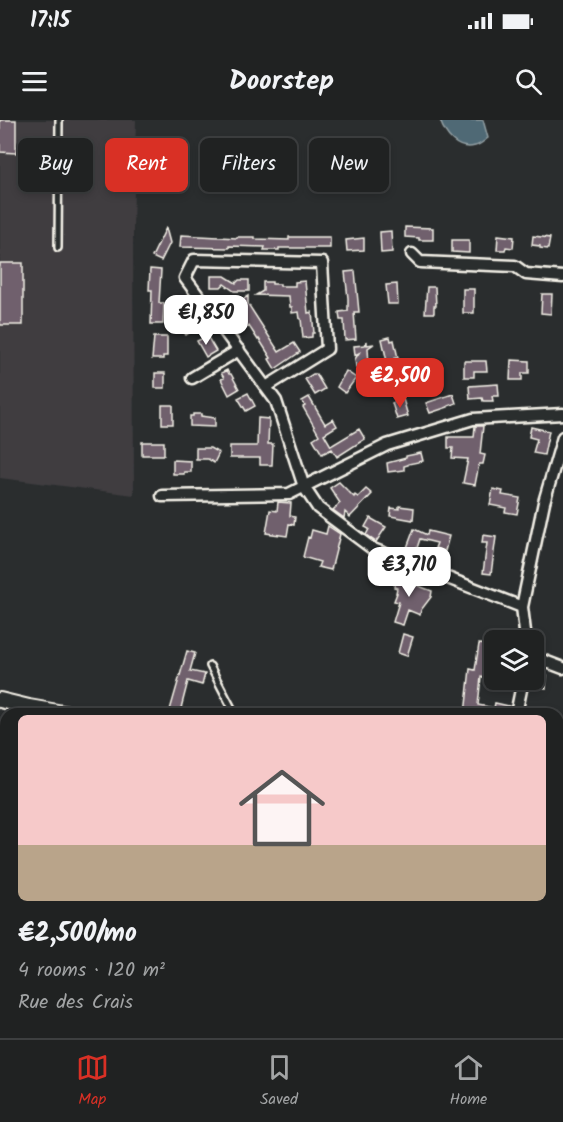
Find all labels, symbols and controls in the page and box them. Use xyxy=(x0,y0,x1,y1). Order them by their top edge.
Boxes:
text: 17:15 xyxy=(30,4,70,39)
text: Doorstep xyxy=(229,60,334,103)
icon: menu xyxy=(18,65,51,98)
icon: search xyxy=(512,65,545,98)
chip: Buy xyxy=(18,138,93,192)
chip: Rent xyxy=(105,138,188,192)
chip: Filters xyxy=(200,138,297,192)
chip: New xyxy=(309,138,389,192)
pin: €1,850 xyxy=(157,295,255,346)
text: €1,850 xyxy=(178,298,234,330)
pin: €2,500 xyxy=(351,358,449,409)
text: €2,500 xyxy=(370,361,430,393)
pin: €3,710 xyxy=(360,547,458,598)
text: €3,710 xyxy=(382,550,436,582)
map controls xyxy=(484,630,544,690)
button: layers xyxy=(484,630,544,690)
icon: home xyxy=(228,754,336,862)
text: €2,500/mo xyxy=(18,913,137,955)
text: 4 rooms · 120 m² xyxy=(18,955,165,987)
text: Rue des Crais xyxy=(18,987,133,1019)
tab: Map xyxy=(76,1051,109,1112)
tab: Saved xyxy=(260,1051,298,1112)
tab: Home xyxy=(449,1051,487,1112)

